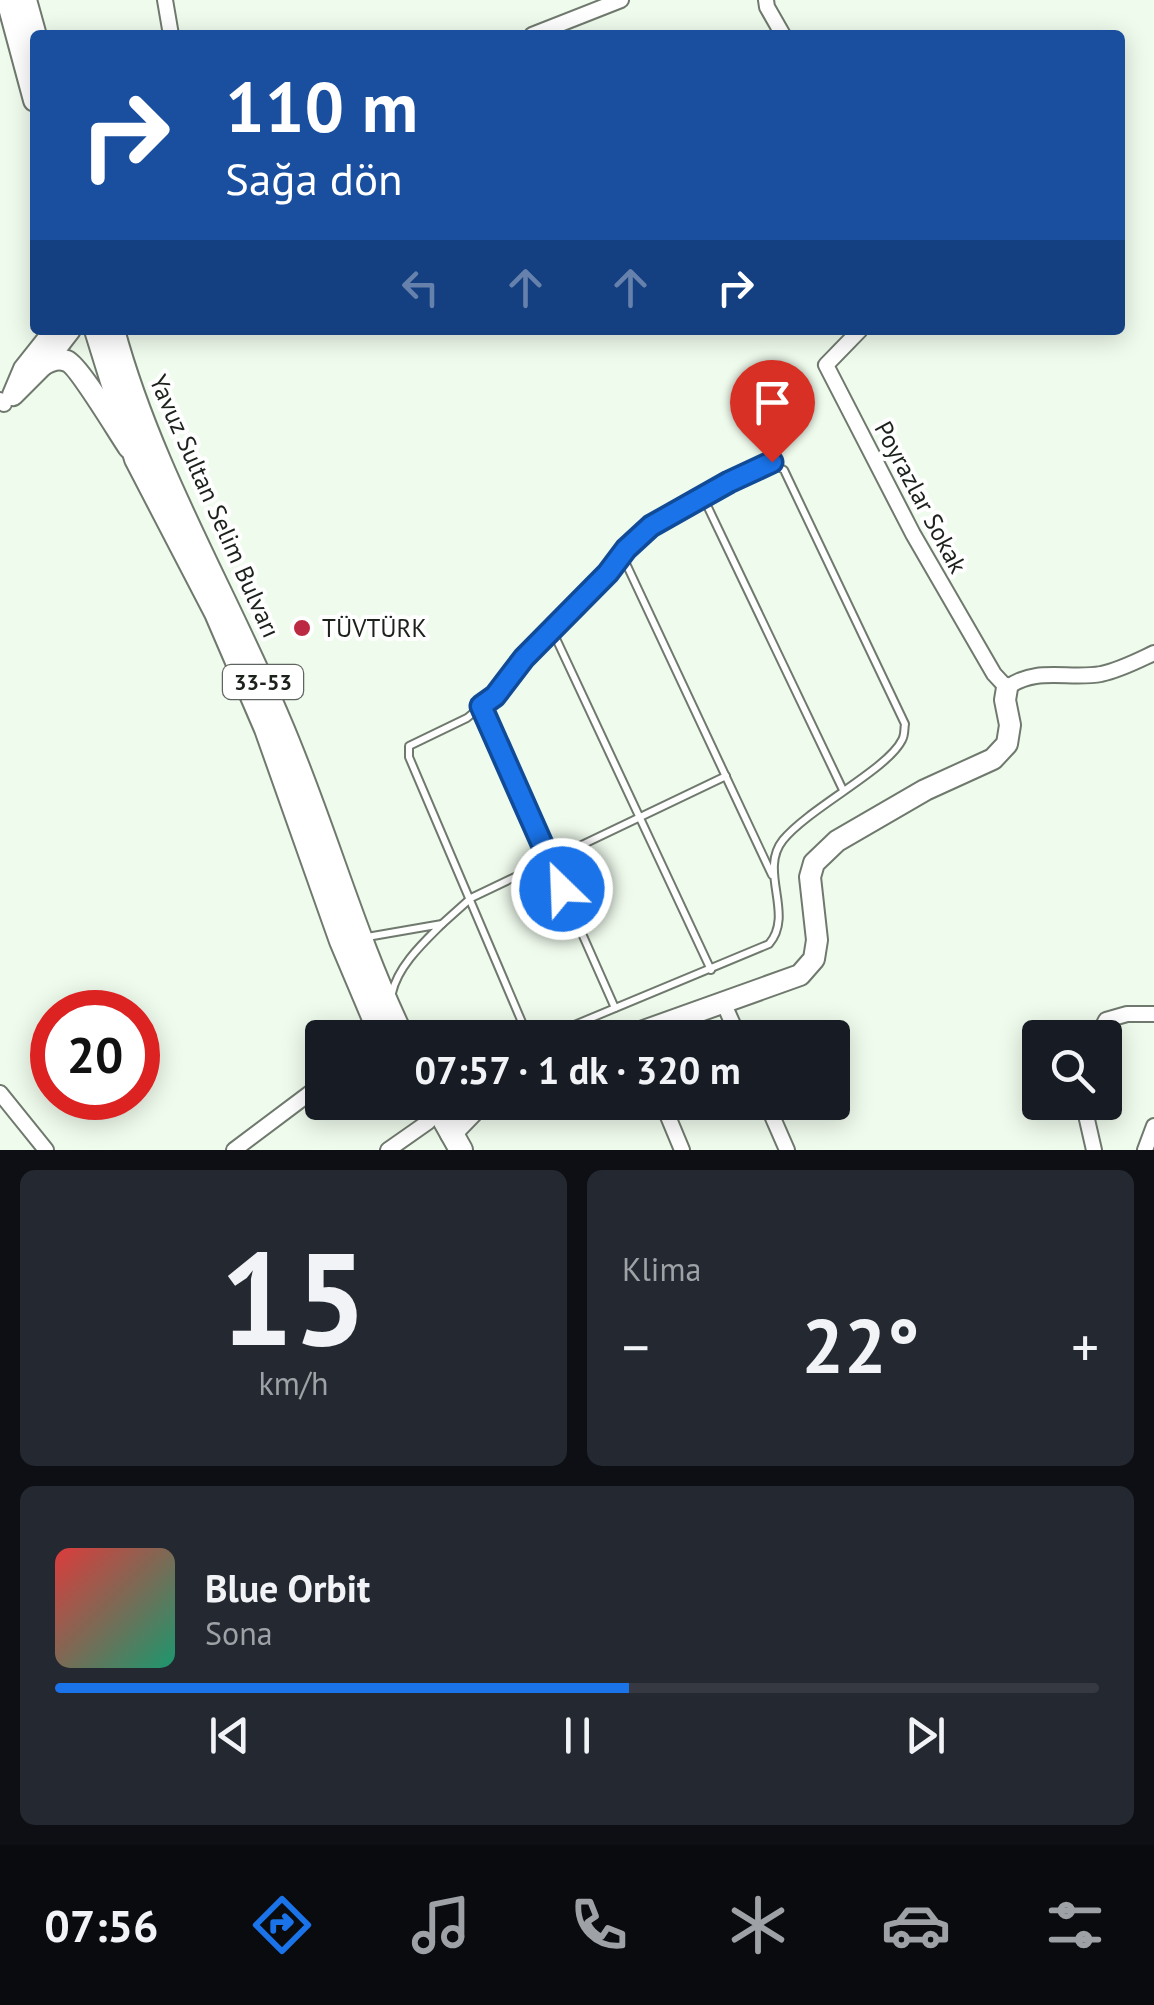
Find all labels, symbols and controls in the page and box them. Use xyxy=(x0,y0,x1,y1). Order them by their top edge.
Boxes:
text: 110 m xyxy=(225,61,418,151)
icon: right xyxy=(60,70,190,200)
text: Sağa dön xyxy=(225,149,403,207)
icon: left xyxy=(393,260,448,315)
icon: ahead xyxy=(498,260,553,315)
icon: ahead xyxy=(603,260,658,315)
icon: right xyxy=(708,260,763,315)
pin xyxy=(730,360,815,463)
street label: Yavuz Sultan Selim Bulvarı xyxy=(143,370,287,642)
icon: arrive xyxy=(745,375,800,430)
street label: Poyrazlar Sokak xyxy=(867,415,975,579)
place label: TÜVTÜRK xyxy=(322,612,427,644)
marker: TÜVTÜRK xyxy=(291,617,313,639)
road number: 33-53 xyxy=(223,665,303,699)
position arrow xyxy=(510,837,614,941)
speed limit sign: 20 xyxy=(30,990,160,1120)
map controls xyxy=(1022,1020,1122,1120)
button: search xyxy=(1022,1020,1122,1120)
text: 07:57 · 1 dk · 320 m xyxy=(414,1045,741,1094)
text: 15 xyxy=(220,1213,367,1381)
text: Klima xyxy=(622,1248,701,1290)
text: 22° xyxy=(802,1297,919,1394)
text: − xyxy=(622,1311,650,1382)
text: + xyxy=(1071,1311,1099,1382)
text: km/h xyxy=(258,1362,329,1404)
text: Blue Orbit xyxy=(205,1563,370,1612)
text: Sona xyxy=(205,1612,273,1654)
icon: previous xyxy=(202,1708,257,1763)
icon: pause xyxy=(550,1708,605,1763)
icon: next xyxy=(898,1708,953,1763)
icon: directions xyxy=(247,1890,317,1960)
icon: music xyxy=(406,1890,476,1960)
icon: phone xyxy=(564,1890,634,1960)
icon: climate xyxy=(723,1890,793,1960)
icon: car xyxy=(881,1890,951,1960)
icon: filters xyxy=(1040,1890,1110,1960)
text: 07:56 xyxy=(44,1896,158,1954)

